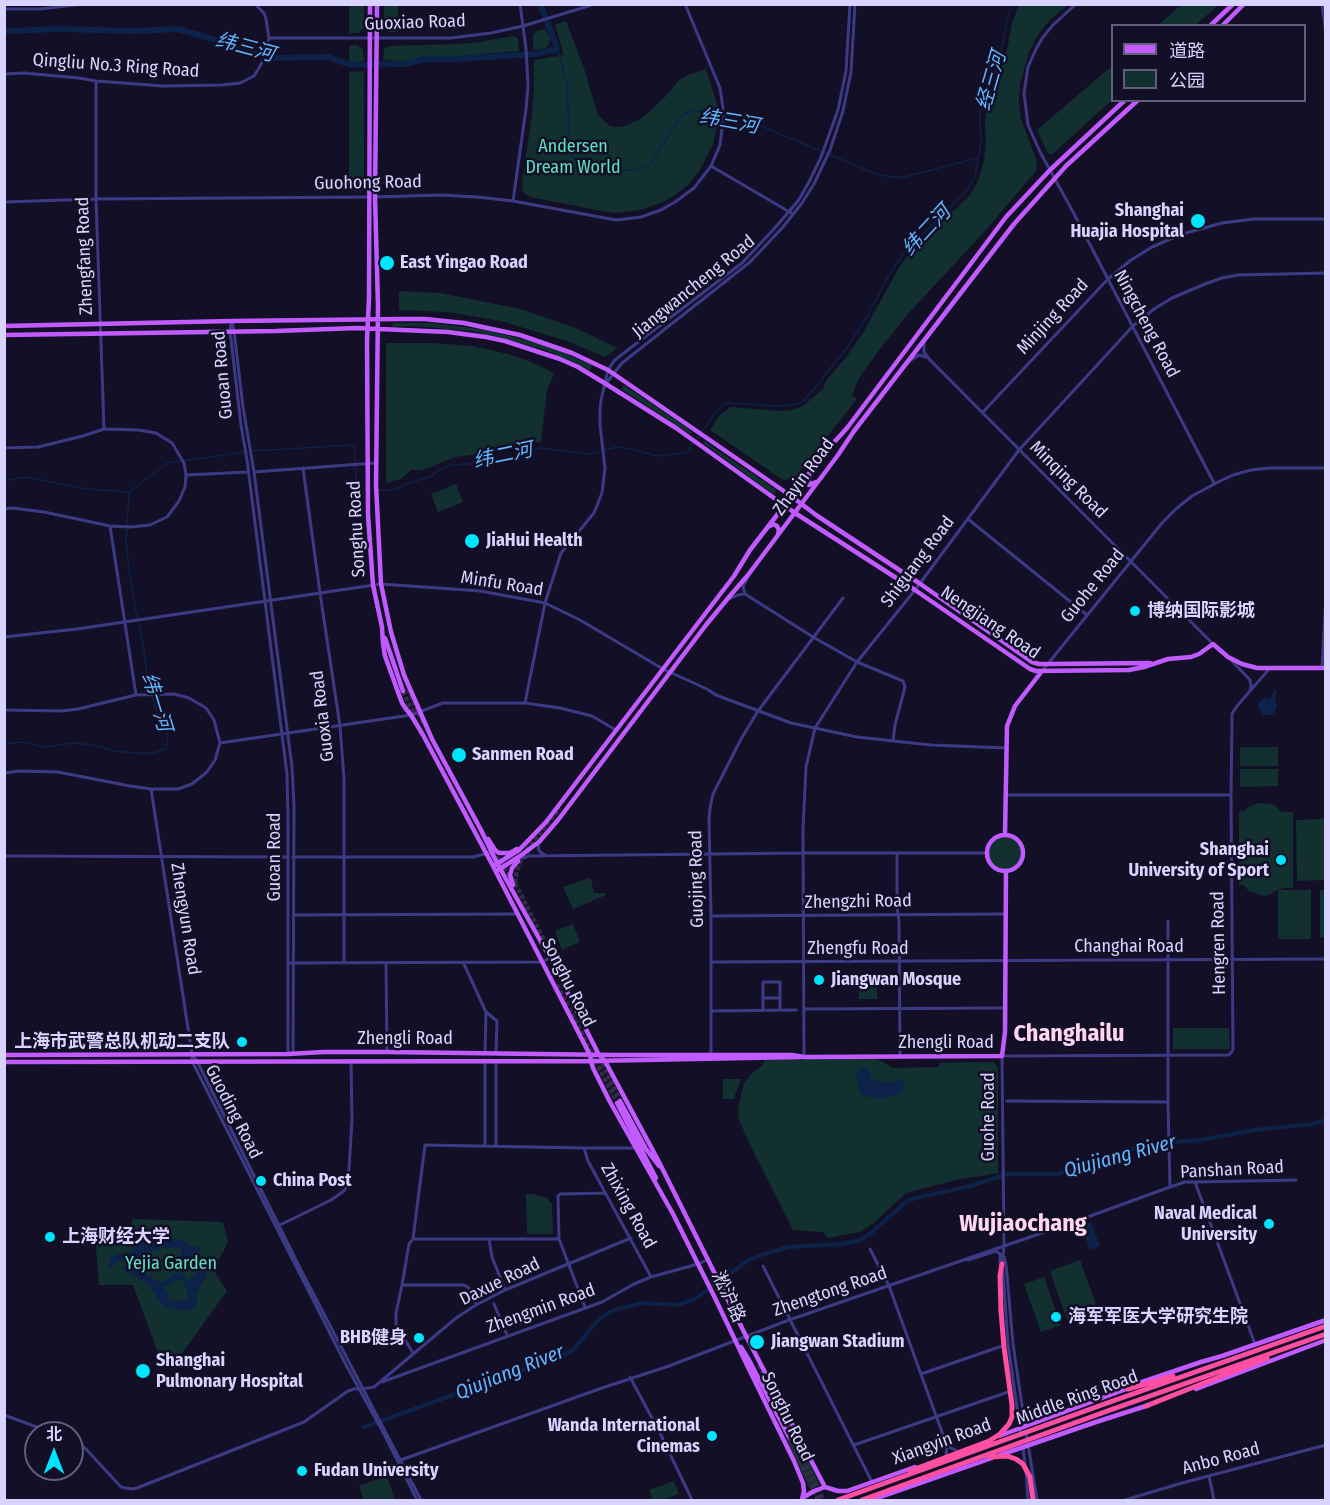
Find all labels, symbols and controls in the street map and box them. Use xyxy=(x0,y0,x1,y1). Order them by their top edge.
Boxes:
street label: Guoxiao Road xyxy=(364,10,466,36)
legend xyxy=(1111,24,1306,102)
water label: 纬三河 xyxy=(213,29,277,67)
text: 道路 xyxy=(1169,40,1205,62)
street label: Qingliu No.3 Ring Road xyxy=(32,49,200,83)
water label: 经三河 xyxy=(972,49,1012,113)
text: 公园 xyxy=(1169,70,1205,92)
water label: 纬三河 xyxy=(697,105,761,139)
park label: Andersen Dream World xyxy=(525,136,621,178)
street label: Guohong Road xyxy=(314,171,422,195)
street label: Zhengfang Road xyxy=(72,197,98,315)
place label: Shanghai Huajia Hospital xyxy=(1070,200,1184,242)
water label: 纬二河 xyxy=(898,201,956,261)
marker: Shanghai Huajia Hospital xyxy=(1189,212,1207,230)
street label: Jiangwancheng Road xyxy=(628,231,760,343)
place label: East Yingao Road xyxy=(400,252,528,274)
marker: East Yingao Road xyxy=(378,254,396,272)
street label: Ningcheng Road xyxy=(1109,267,1183,381)
street label: Minjing Road xyxy=(1013,275,1093,359)
street label: Guoan Road xyxy=(208,330,238,420)
street label: Zhayin Road xyxy=(769,434,839,520)
street label: Minqing Road xyxy=(1025,437,1111,523)
water label: 纬二河 xyxy=(471,438,535,474)
street label: Songhu Road xyxy=(344,480,370,578)
street label: Shiguang Road xyxy=(877,512,959,612)
place label: JiaHui Health xyxy=(486,530,583,552)
marker: JiaHui Health xyxy=(463,532,481,550)
street label: Guohe Road xyxy=(1057,545,1129,627)
street label: Minfu Road xyxy=(459,567,545,601)
street label: Nengjiang Road xyxy=(936,582,1044,664)
place label: 博纳国际影城 xyxy=(1147,600,1255,622)
marker: 博纳国际影城 xyxy=(1128,604,1142,618)
street label: Guoxia Road xyxy=(307,669,339,763)
water label: 纬一河 xyxy=(136,670,176,734)
place label: Sanmen Road xyxy=(472,744,574,766)
marker: Sanmen Road xyxy=(450,746,468,764)
street label: Guoan Road xyxy=(264,813,286,901)
street label: Guojing Road xyxy=(685,830,709,928)
place label: Shanghai University of Sport xyxy=(1128,839,1269,882)
marker: Shanghai University of Sport xyxy=(1274,853,1288,867)
street label: Zhengyun Road xyxy=(165,861,205,977)
street label: Zhengzhi Road xyxy=(804,890,912,914)
street label: Hengren Road xyxy=(1207,891,1231,995)
street label: Songhu Road xyxy=(536,935,600,1031)
street label: Changhai Road xyxy=(1074,936,1184,958)
street label: Zhengfu Road xyxy=(807,938,909,960)
place label: Jiangwan Mosque xyxy=(831,969,961,991)
marker: Jiangwan Mosque xyxy=(812,973,826,987)
district label: Changhailu xyxy=(1013,1020,1125,1048)
street label: Zhengli Road xyxy=(357,1028,453,1050)
place label: 上海市武警总队机动二支队 xyxy=(14,1031,230,1053)
street label: Zhengli Road xyxy=(898,1032,994,1054)
marker: 上海市武警总队机动二支队 xyxy=(235,1035,249,1049)
street label: Guoding Road xyxy=(200,1061,266,1163)
street label: Guohe Road xyxy=(978,1072,1000,1162)
water label: Qiujiang River xyxy=(1061,1131,1179,1183)
street label: Panshan Road xyxy=(1180,1156,1284,1184)
street label: Zhixing Road xyxy=(596,1159,660,1253)
place label: China Post xyxy=(273,1170,352,1192)
marker: China Post xyxy=(254,1174,268,1188)
place label: Naval Medical University xyxy=(1154,1203,1257,1246)
district label: Wujiaochang xyxy=(959,1210,1087,1238)
marker: Naval Medical University xyxy=(1262,1217,1276,1231)
place label: 上海财经大学 xyxy=(62,1226,170,1248)
marker: 上海财经大学 xyxy=(43,1230,57,1244)
park label: Yejia Garden xyxy=(125,1253,217,1275)
street label: Daxue Road xyxy=(456,1253,544,1311)
street label: Zhengtong Road xyxy=(770,1262,890,1322)
street label: 淞沪路 xyxy=(707,1268,749,1326)
street label: Zhengmin Road xyxy=(484,1279,598,1339)
place label: 海军军医大学研究生院 xyxy=(1068,1306,1248,1328)
marker: 海军军医大学研究生院 xyxy=(1049,1310,1063,1324)
place label: BHB健身 xyxy=(340,1327,407,1349)
marker: BHB健身 xyxy=(412,1331,426,1345)
place label: Jiangwan Stadium xyxy=(771,1331,904,1353)
marker: Jiangwan Stadium xyxy=(748,1333,766,1351)
water label: Qiujiang River xyxy=(452,1340,568,1406)
place label: Shanghai Pulmonary Hospital xyxy=(156,1350,303,1392)
marker: Shanghai Pulmonary Hospital xyxy=(134,1362,152,1380)
street label: Middle Ring Road xyxy=(1013,1366,1141,1430)
street label: Songhu Road xyxy=(756,1369,818,1465)
street label: Xiangyin Road xyxy=(890,1414,994,1470)
place label: Wanda International Cinemas xyxy=(548,1415,700,1458)
north arrow xyxy=(24,1421,84,1481)
text: 北 xyxy=(46,1425,62,1444)
marker: Wanda International Cinemas xyxy=(705,1429,719,1443)
street label: Anbo Road xyxy=(1180,1438,1262,1480)
place label: Fudan University xyxy=(314,1460,438,1482)
marker: Fudan University xyxy=(295,1464,309,1478)

